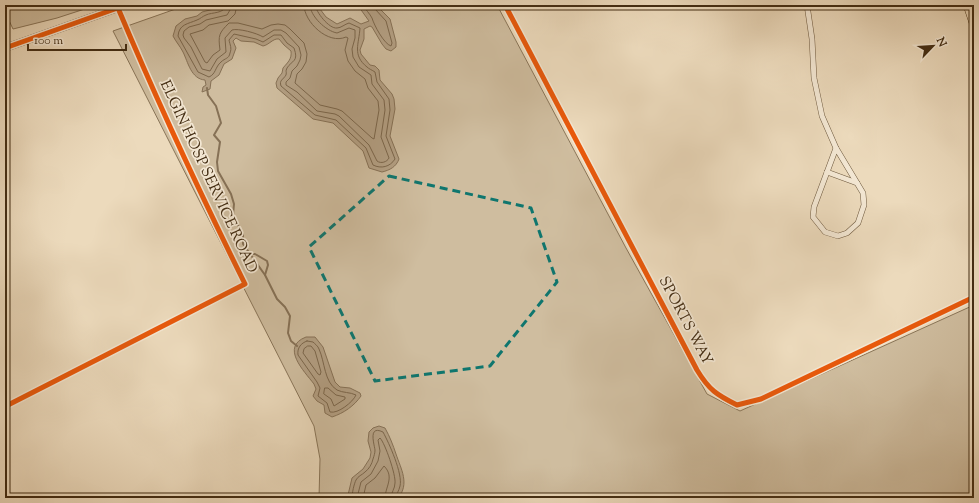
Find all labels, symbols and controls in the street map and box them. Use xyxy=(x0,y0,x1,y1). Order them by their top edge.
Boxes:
scale bar xyxy=(28,26,126,52)
north arrow xyxy=(913,26,953,66)
text: 100 m xyxy=(34,32,63,50)
text: N xyxy=(932,34,950,50)
street label: ELGIN HOSP SERVICE ROAD xyxy=(154,77,262,277)
street label: SPORTS WAY xyxy=(653,273,717,369)

